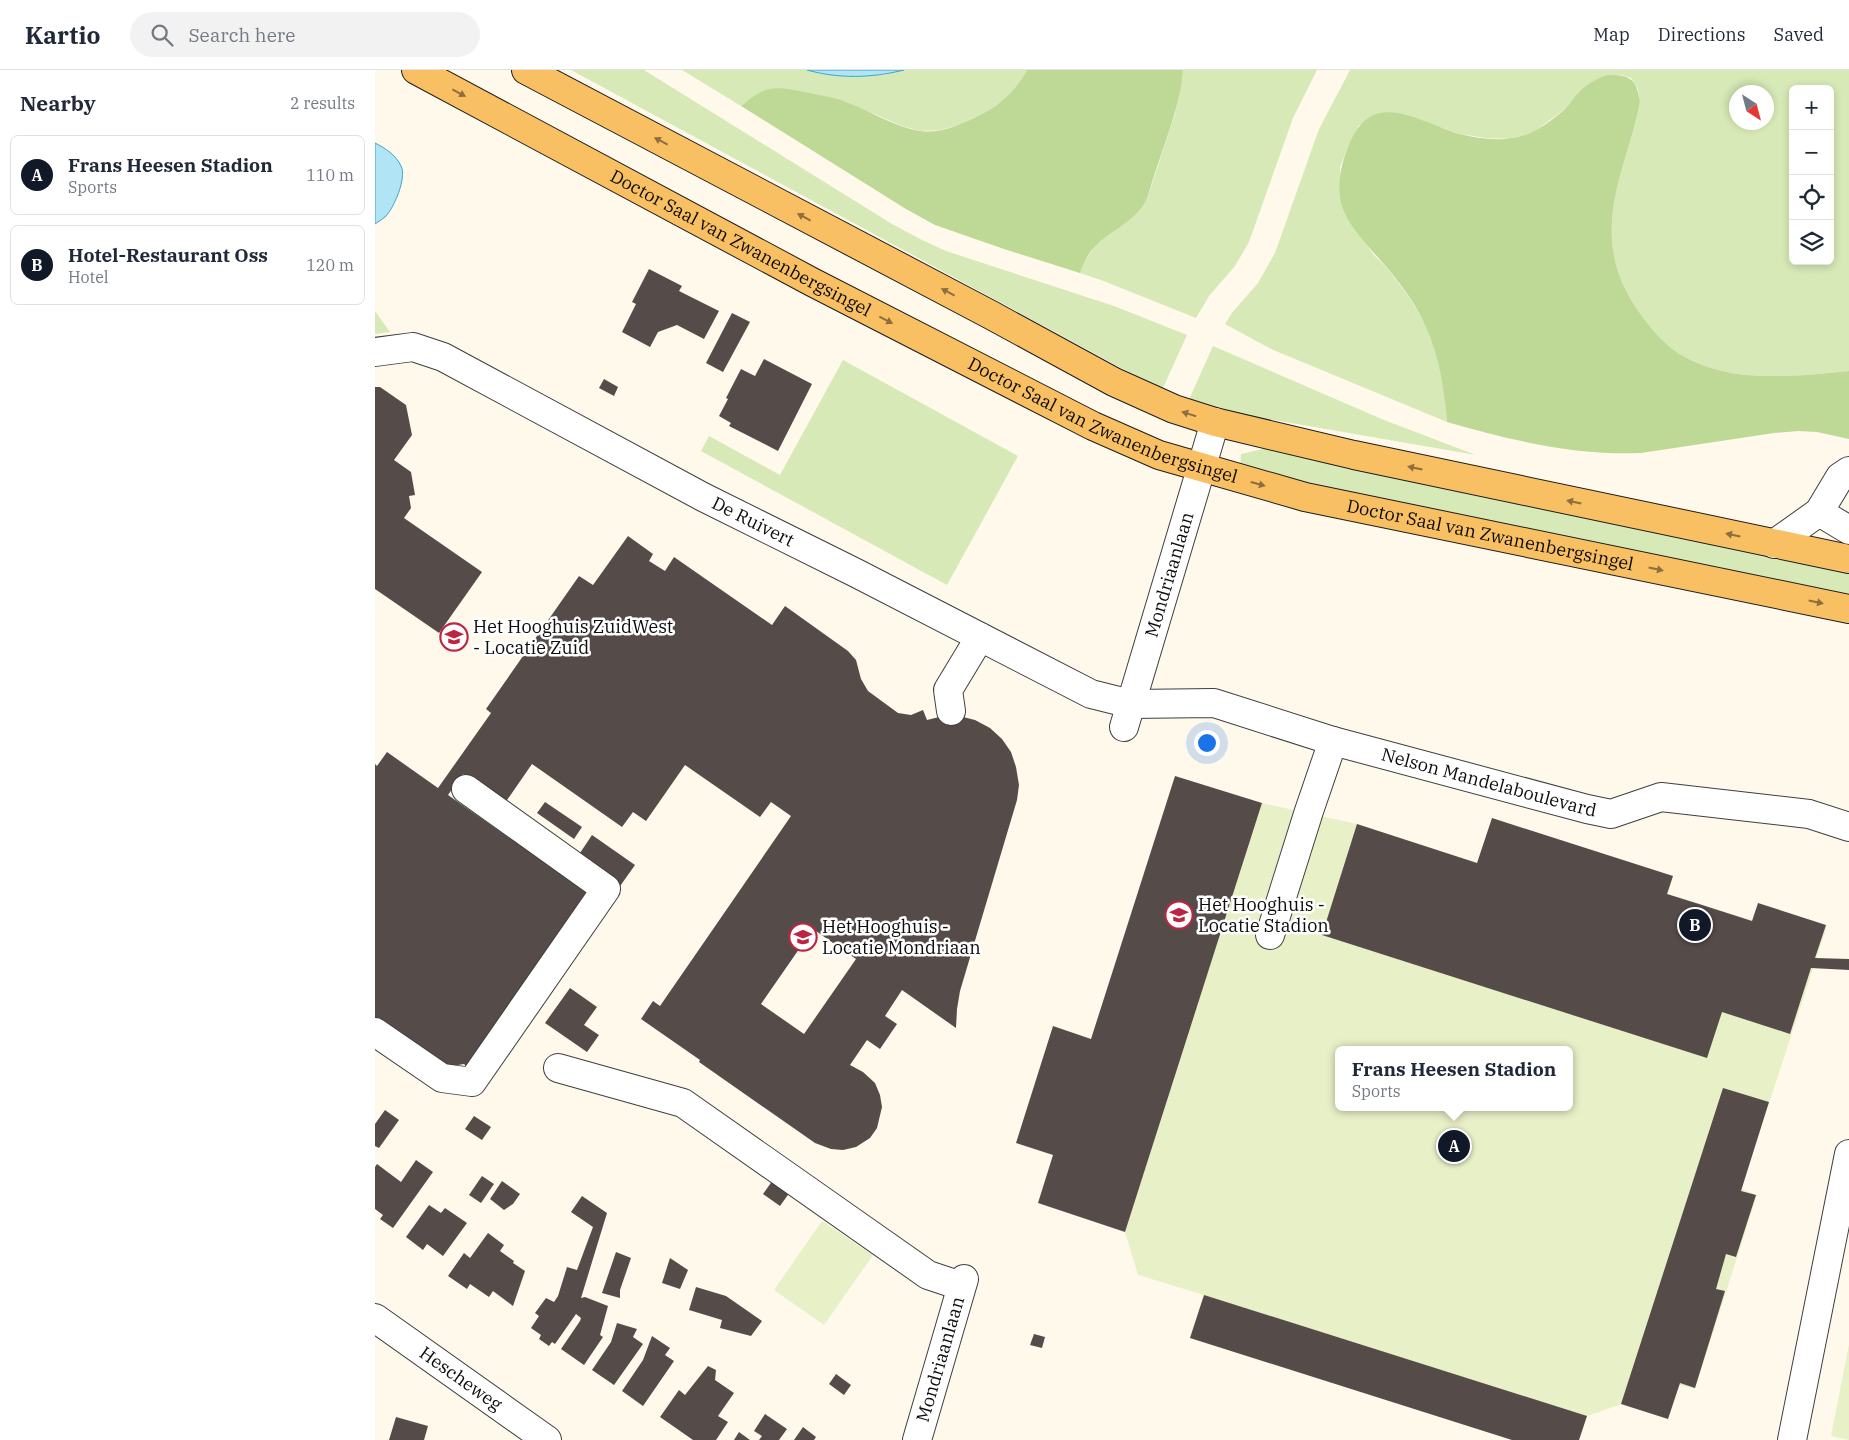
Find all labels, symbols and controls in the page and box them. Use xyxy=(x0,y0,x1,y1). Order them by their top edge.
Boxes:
search box xyxy=(130,12,480,57)
text: Kartio xyxy=(25,19,100,51)
icon: search xyxy=(148,21,176,49)
text: Search here xyxy=(188,23,295,47)
text: Map xyxy=(1593,23,1630,46)
text: Directions xyxy=(1658,23,1746,46)
text: Saved xyxy=(1774,23,1824,46)
north arrow xyxy=(1729,85,1774,130)
map controls xyxy=(1789,85,1834,265)
button: + xyxy=(1789,85,1834,130)
text: Nearby xyxy=(20,89,96,117)
one-way arrow xyxy=(452,89,467,97)
text: 2 results xyxy=(290,93,355,113)
button: − xyxy=(1789,130,1834,175)
one-way arrow xyxy=(653,137,668,145)
text: Frans Heesen Stadion xyxy=(68,153,273,177)
street label: Doctor Saal van Zwanenbergsingel xyxy=(606,164,875,321)
text: A xyxy=(31,165,43,185)
text: 110 m xyxy=(306,165,354,185)
button: locate xyxy=(1789,175,1834,220)
text: Sports xyxy=(68,177,117,197)
one-way arrow xyxy=(797,213,812,221)
button: layers xyxy=(1789,220,1834,265)
text: Hotel-Restaurant Oss xyxy=(68,243,268,267)
text: B xyxy=(31,255,43,275)
text: 120 m xyxy=(306,255,354,275)
text: Hotel xyxy=(68,267,109,287)
one-way arrow xyxy=(941,288,956,296)
one-way arrow xyxy=(879,316,894,324)
street label: Doctor Saal van Zwanenbergsingel xyxy=(964,352,1240,488)
one-way arrow xyxy=(1181,409,1196,417)
one-way arrow xyxy=(1407,464,1422,472)
one-way arrow xyxy=(1250,480,1266,488)
street label: De Ruivert xyxy=(708,491,798,551)
street label: Doctor Saal van Zwanenbergsingel xyxy=(1345,494,1636,575)
one-way arrow xyxy=(1566,498,1581,506)
street label: Mondriaanlaan xyxy=(1139,509,1199,640)
one-way arrow xyxy=(1724,531,1740,539)
one-way arrow xyxy=(1649,566,1665,574)
one-way arrow xyxy=(1808,598,1823,606)
place label: Het Hooghuis ZuidWest - Locatie Zuid xyxy=(473,615,673,659)
school or university icon: Het Hooghuis ZuidWest - Locatie Zuid xyxy=(439,622,469,652)
your location xyxy=(1194,730,1220,756)
street label: Nelson Mandelaboulevard xyxy=(1379,742,1599,822)
place label: Het Hooghuis - Locatie Stadion xyxy=(1198,893,1329,937)
school or university icon: Het Hooghuis - Locatie Stadion xyxy=(1164,900,1194,930)
pin: B xyxy=(1679,906,1711,944)
place label: Het Hooghuis - Locatie Mondriaan xyxy=(822,915,981,959)
school or university icon: Het Hooghuis - Locatie Mondriaan xyxy=(788,922,818,952)
popup xyxy=(1335,1046,1573,1111)
text: Frans Heesen Stadion xyxy=(1352,1057,1556,1081)
text: Sports xyxy=(1352,1081,1401,1101)
pin: A xyxy=(1438,1127,1470,1165)
street label: Mondriaanlaan xyxy=(911,1294,969,1425)
street label: Hescheweg xyxy=(415,1341,507,1416)

